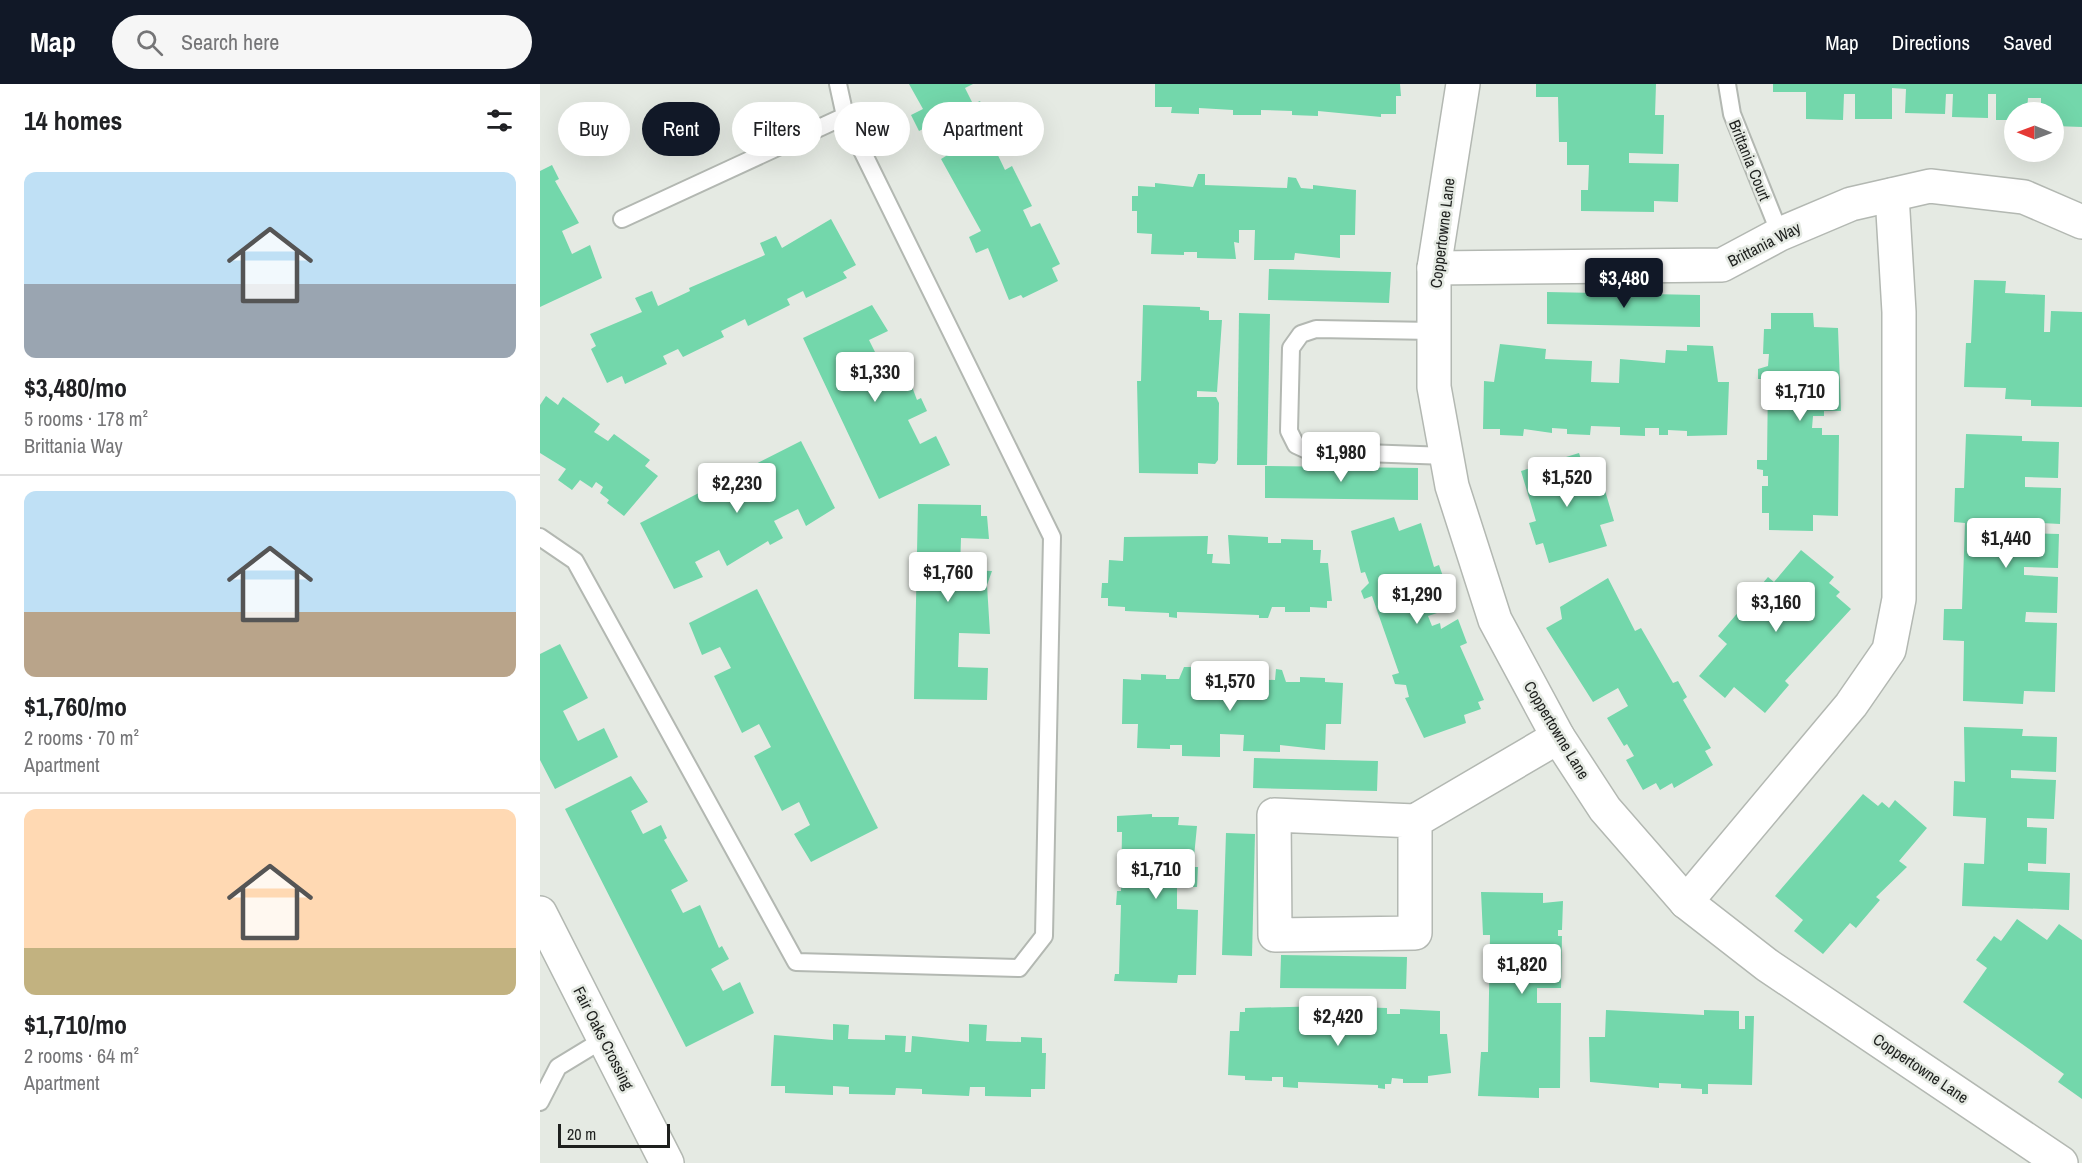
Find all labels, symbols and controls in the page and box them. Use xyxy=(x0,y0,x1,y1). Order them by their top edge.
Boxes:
search box xyxy=(112,15,532,69)
text: Map xyxy=(30,23,76,61)
icon: search xyxy=(133,26,166,59)
text: Search here xyxy=(181,27,279,57)
text: Map xyxy=(1825,28,1859,57)
text: Directions xyxy=(1892,28,1970,57)
text: Saved xyxy=(2003,28,2052,57)
chip: Buy xyxy=(558,102,630,156)
chip: Rent xyxy=(642,102,720,156)
chip: Filters xyxy=(732,102,822,156)
chip: New xyxy=(834,102,910,156)
chip: Apartment xyxy=(922,102,1044,156)
north arrow xyxy=(2004,102,2064,162)
map controls xyxy=(2004,102,2064,162)
text: 14 homes xyxy=(24,103,122,138)
icon: filters xyxy=(483,104,516,137)
street label: Brittania Court xyxy=(1724,116,1776,204)
street label: Coppertowne Lane xyxy=(1424,177,1460,289)
icon: home xyxy=(216,211,324,319)
street label: Brittania Way xyxy=(1724,216,1805,272)
pin: $3,480 xyxy=(1575,258,1673,309)
text: $3,480 xyxy=(1599,264,1649,291)
pin: $1,330 xyxy=(826,352,924,403)
text: $1,330 xyxy=(850,358,900,385)
text: $3,480/mo xyxy=(24,370,127,405)
pin: $1,710 xyxy=(1751,371,1849,422)
text: $1,710 xyxy=(1775,377,1825,404)
text: 5 rooms · 178 m² xyxy=(24,405,148,432)
text: Brittania Way xyxy=(24,432,123,459)
pin: $1,980 xyxy=(1292,432,1390,483)
text: $1,980 xyxy=(1316,438,1366,465)
pin: $1,520 xyxy=(1518,457,1616,508)
pin: $2,230 xyxy=(688,463,786,514)
text: $1,520 xyxy=(1542,463,1592,490)
text: $2,230 xyxy=(712,469,762,496)
pin: $1,440 xyxy=(1957,518,2055,569)
text: $1,440 xyxy=(1981,524,2031,551)
icon: home xyxy=(216,530,324,638)
pin: $1,760 xyxy=(899,552,997,603)
text: $1,760 xyxy=(923,558,973,585)
pin: $1,290 xyxy=(1368,574,1466,625)
text: $1,290 xyxy=(1392,580,1442,607)
pin: $3,160 xyxy=(1727,582,1825,633)
text: $3,160 xyxy=(1751,588,1801,615)
pin: $1,570 xyxy=(1181,661,1279,712)
text: $1,570 xyxy=(1205,667,1255,694)
street label: Coppertowne Lane xyxy=(1519,677,1595,783)
text: $1,760/mo xyxy=(24,689,127,724)
text: 2 rooms · 70 m² xyxy=(24,724,139,751)
text: Apartment xyxy=(24,751,100,778)
icon: home xyxy=(216,848,324,956)
pin: $1,710 xyxy=(1107,849,1205,900)
text: $1,710 xyxy=(1131,855,1181,882)
pin: $1,820 xyxy=(1473,944,1571,995)
text: $1,820 xyxy=(1497,950,1547,977)
street label: Fair Oaks Crossing xyxy=(569,983,640,1094)
pin: $2,420 xyxy=(1289,996,1387,1047)
text: $2,420 xyxy=(1313,1002,1363,1029)
text: $1,710/mo xyxy=(24,1007,127,1042)
street label: Coppertowne Lane xyxy=(1869,1028,1973,1108)
text: 2 rooms · 64 m² xyxy=(24,1042,139,1069)
text: Apartment xyxy=(24,1069,100,1096)
scale bar xyxy=(558,1121,670,1148)
text: 20 m xyxy=(567,1123,596,1145)

